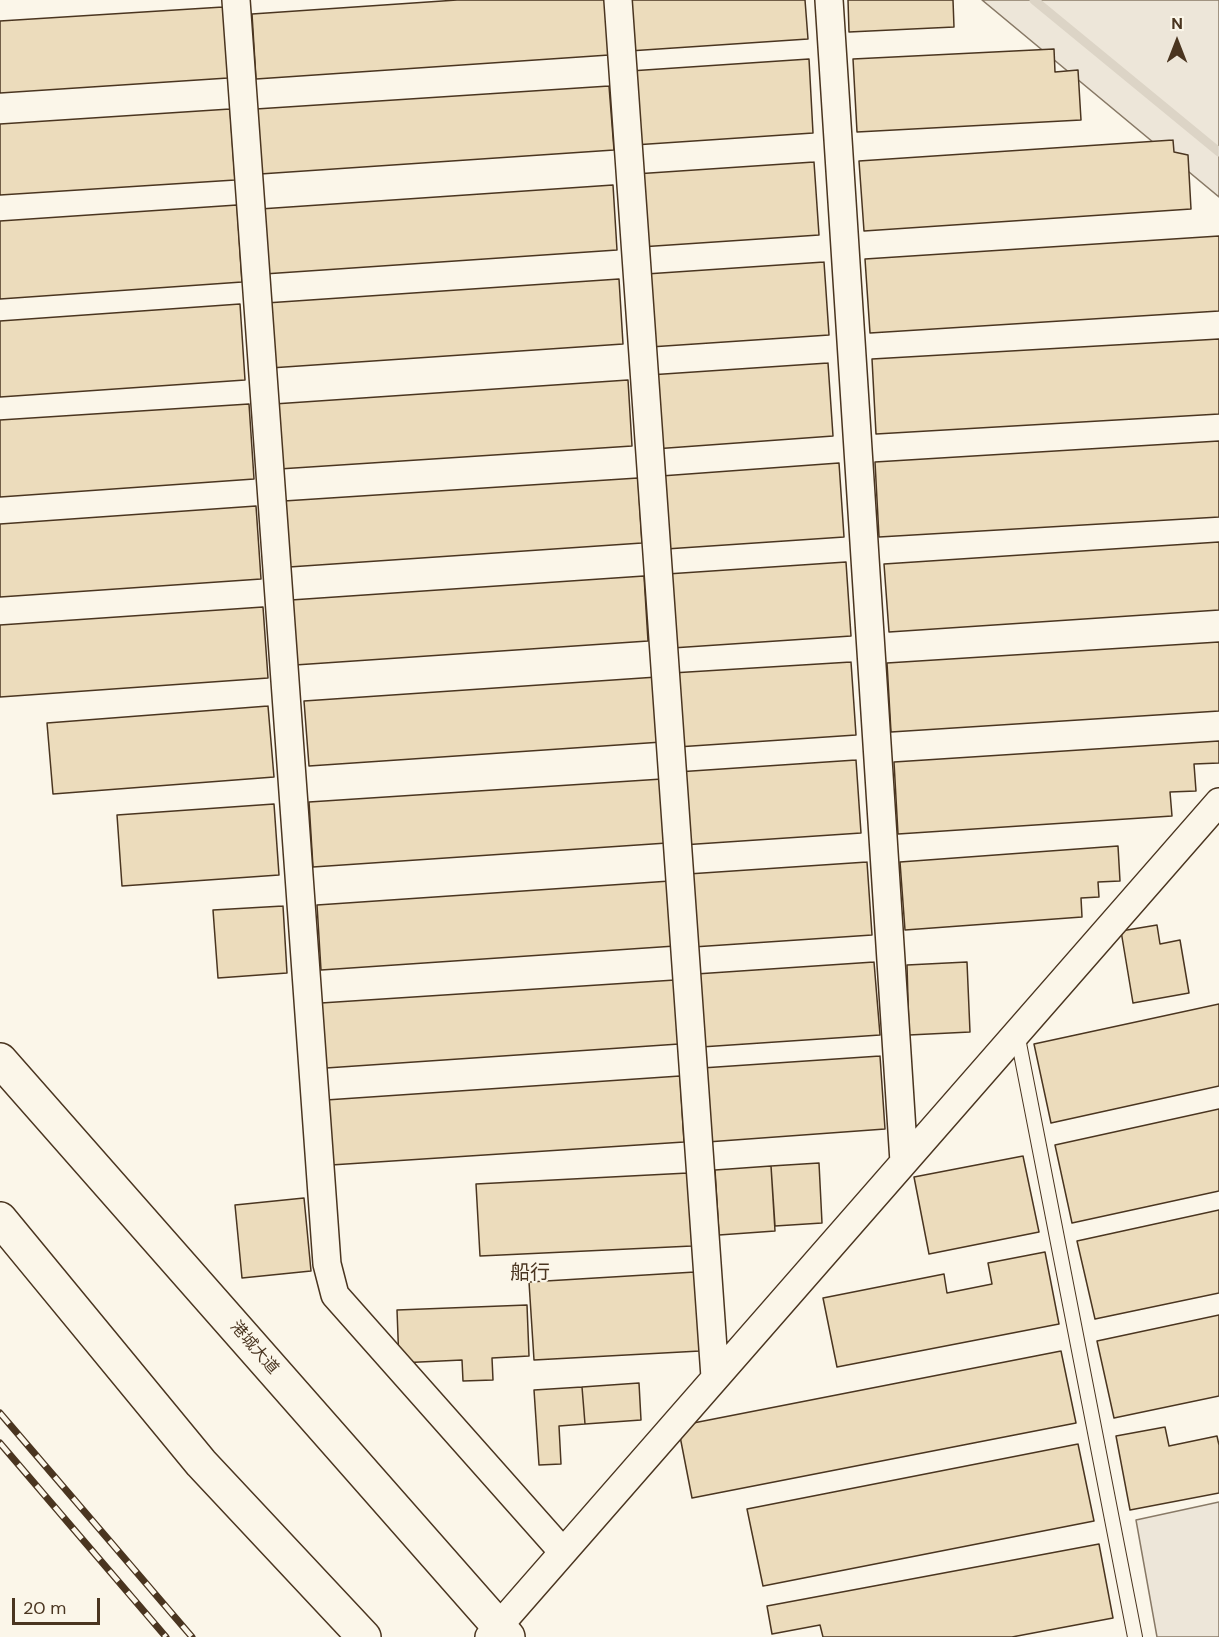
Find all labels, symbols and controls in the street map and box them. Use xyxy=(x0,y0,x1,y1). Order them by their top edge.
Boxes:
north arrow xyxy=(1147,12,1207,72)
text: N xyxy=(1171,13,1183,34)
district label: 船行 xyxy=(510,1262,550,1286)
street label: 港城大道 xyxy=(226,1318,282,1378)
scale bar xyxy=(15,1586,104,1624)
text: 20 m xyxy=(23,1596,66,1620)

